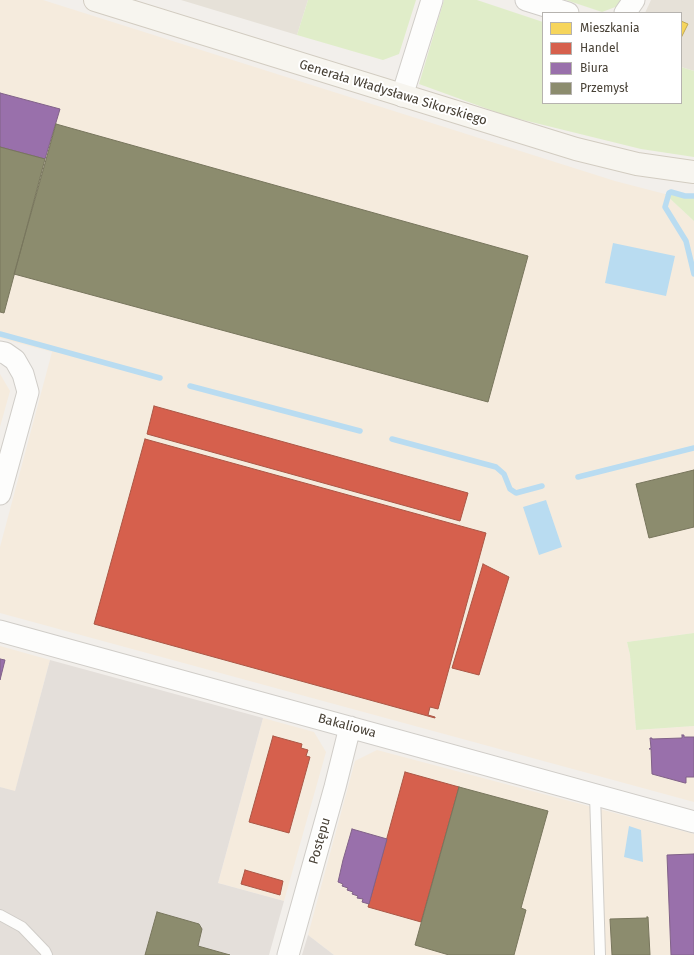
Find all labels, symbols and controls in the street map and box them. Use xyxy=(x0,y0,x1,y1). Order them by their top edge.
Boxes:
legend xyxy=(542,12,682,104)
text: Mieszkania xyxy=(580,21,640,35)
text: Handel xyxy=(580,41,619,55)
street label: Generała Władysława Sikorskiego xyxy=(297,57,489,129)
text: Biura xyxy=(580,61,608,75)
text: Przemysł xyxy=(580,81,628,95)
street label: Bakaliowa xyxy=(316,711,378,741)
street label: Postępu xyxy=(306,816,334,866)

